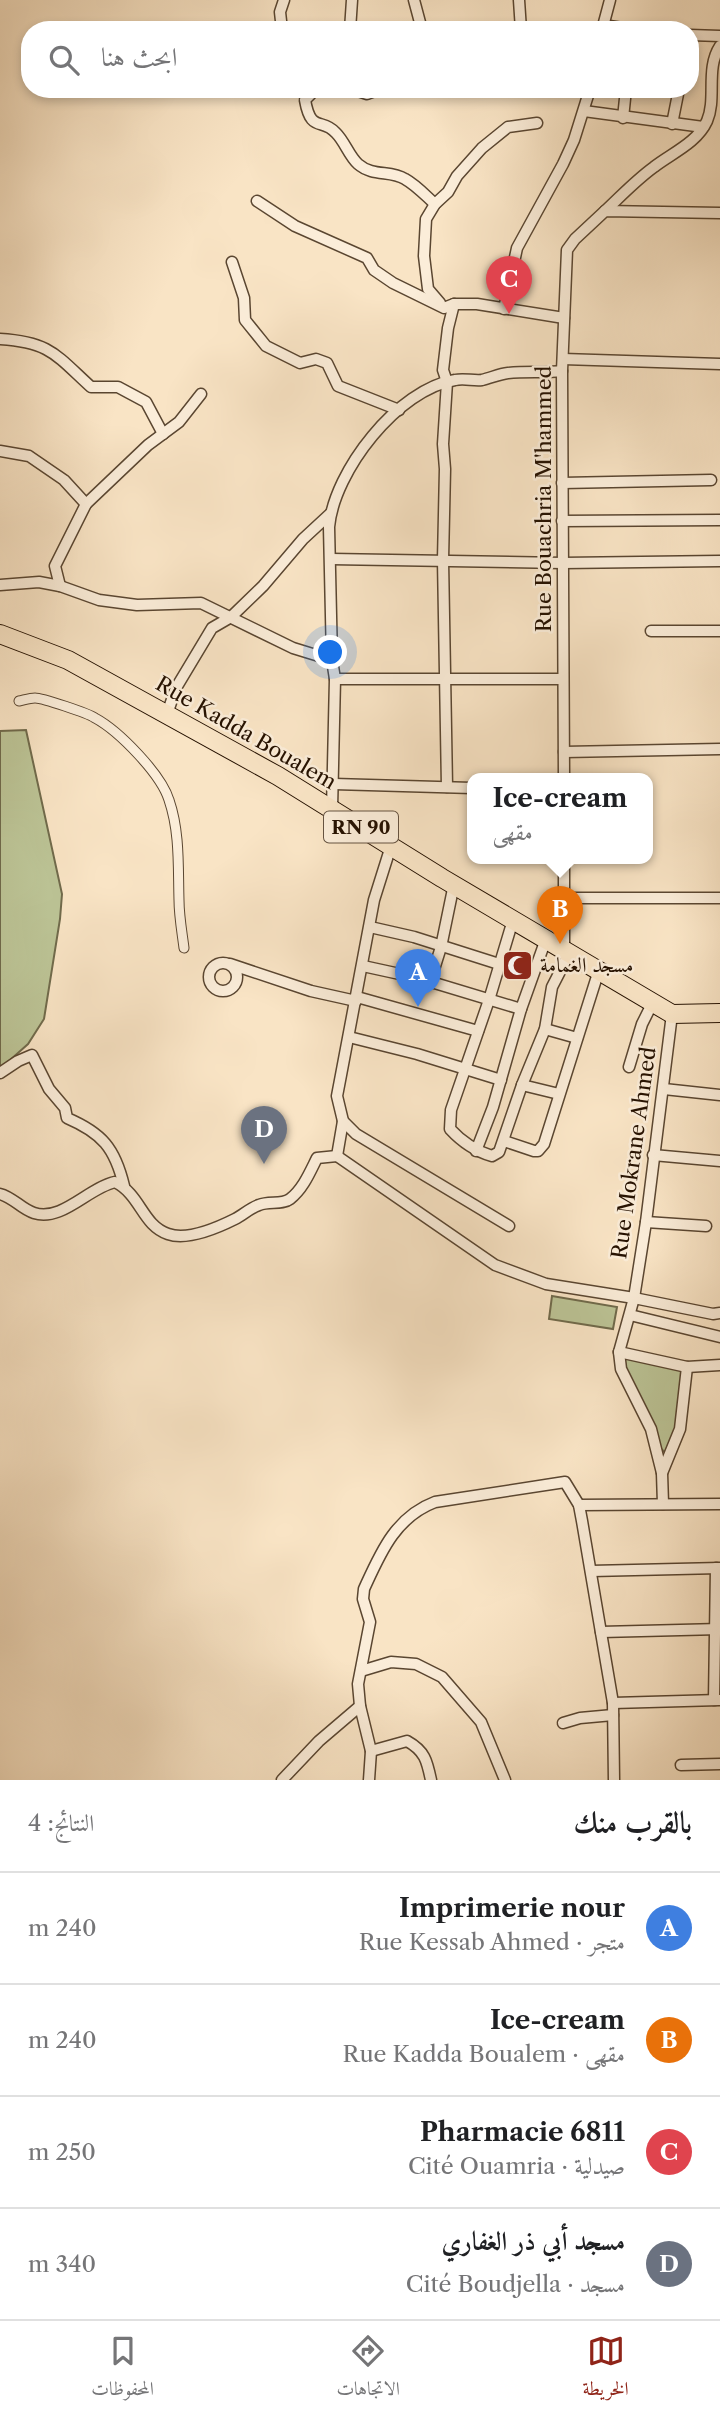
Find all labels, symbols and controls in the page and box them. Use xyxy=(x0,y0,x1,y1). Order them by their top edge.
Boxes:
search box xyxy=(21,21,699,98)
icon: search xyxy=(45,41,83,79)
text: ابحث هنا xyxy=(101,41,177,73)
pin: C xyxy=(486,256,532,314)
street label: Rue Bouachria M'hammed xyxy=(531,365,556,632)
your location xyxy=(313,635,347,669)
street label: Rue Kadda Boualem xyxy=(152,671,341,795)
popup xyxy=(467,773,653,864)
text: Ice-cream xyxy=(493,782,627,814)
road number: RN 90 xyxy=(324,812,398,842)
text: مقهى xyxy=(493,818,533,846)
pin: B xyxy=(537,886,583,944)
mosque icon: مسجد الغمامة xyxy=(500,948,534,982)
pin: A xyxy=(395,949,441,1007)
place label: مسجد الغمامة xyxy=(540,952,633,977)
street label: Rue Mokrane Ahmed xyxy=(606,1045,661,1260)
pin: D xyxy=(241,1106,287,1164)
text: بالقرب منك xyxy=(574,1804,692,1841)
text: النتائج: 4 xyxy=(28,1809,94,1837)
text: Imprimerie nour xyxy=(399,1892,625,1924)
text: 240 m xyxy=(28,1914,97,1942)
text: A xyxy=(660,1914,678,1942)
text: متجر · Rue Kessab Ahmed xyxy=(359,1928,625,1956)
text: Ice-cream xyxy=(490,2004,625,2036)
text: 240 m xyxy=(28,2026,97,2054)
text: B xyxy=(660,2026,678,2054)
text: مقهى · Rue Kadda Boualem xyxy=(343,2040,625,2068)
text: Pharmacie 6811 xyxy=(420,2116,625,2148)
text: 250 m xyxy=(28,2138,96,2166)
text: C xyxy=(660,2138,678,2166)
text: صيدلية · Cité Ouamria xyxy=(408,2152,625,2180)
text: مسجد أبي ذر الغفاري xyxy=(441,2225,625,2257)
text: 340 m xyxy=(28,2250,96,2278)
text: D xyxy=(659,2250,679,2278)
text: مسجد · Cité Boudjella xyxy=(406,2270,625,2298)
tab: المحفوظات xyxy=(91,2332,154,2407)
tab: الاتجاهات xyxy=(337,2332,400,2407)
tab: الخريطة xyxy=(582,2332,629,2407)

